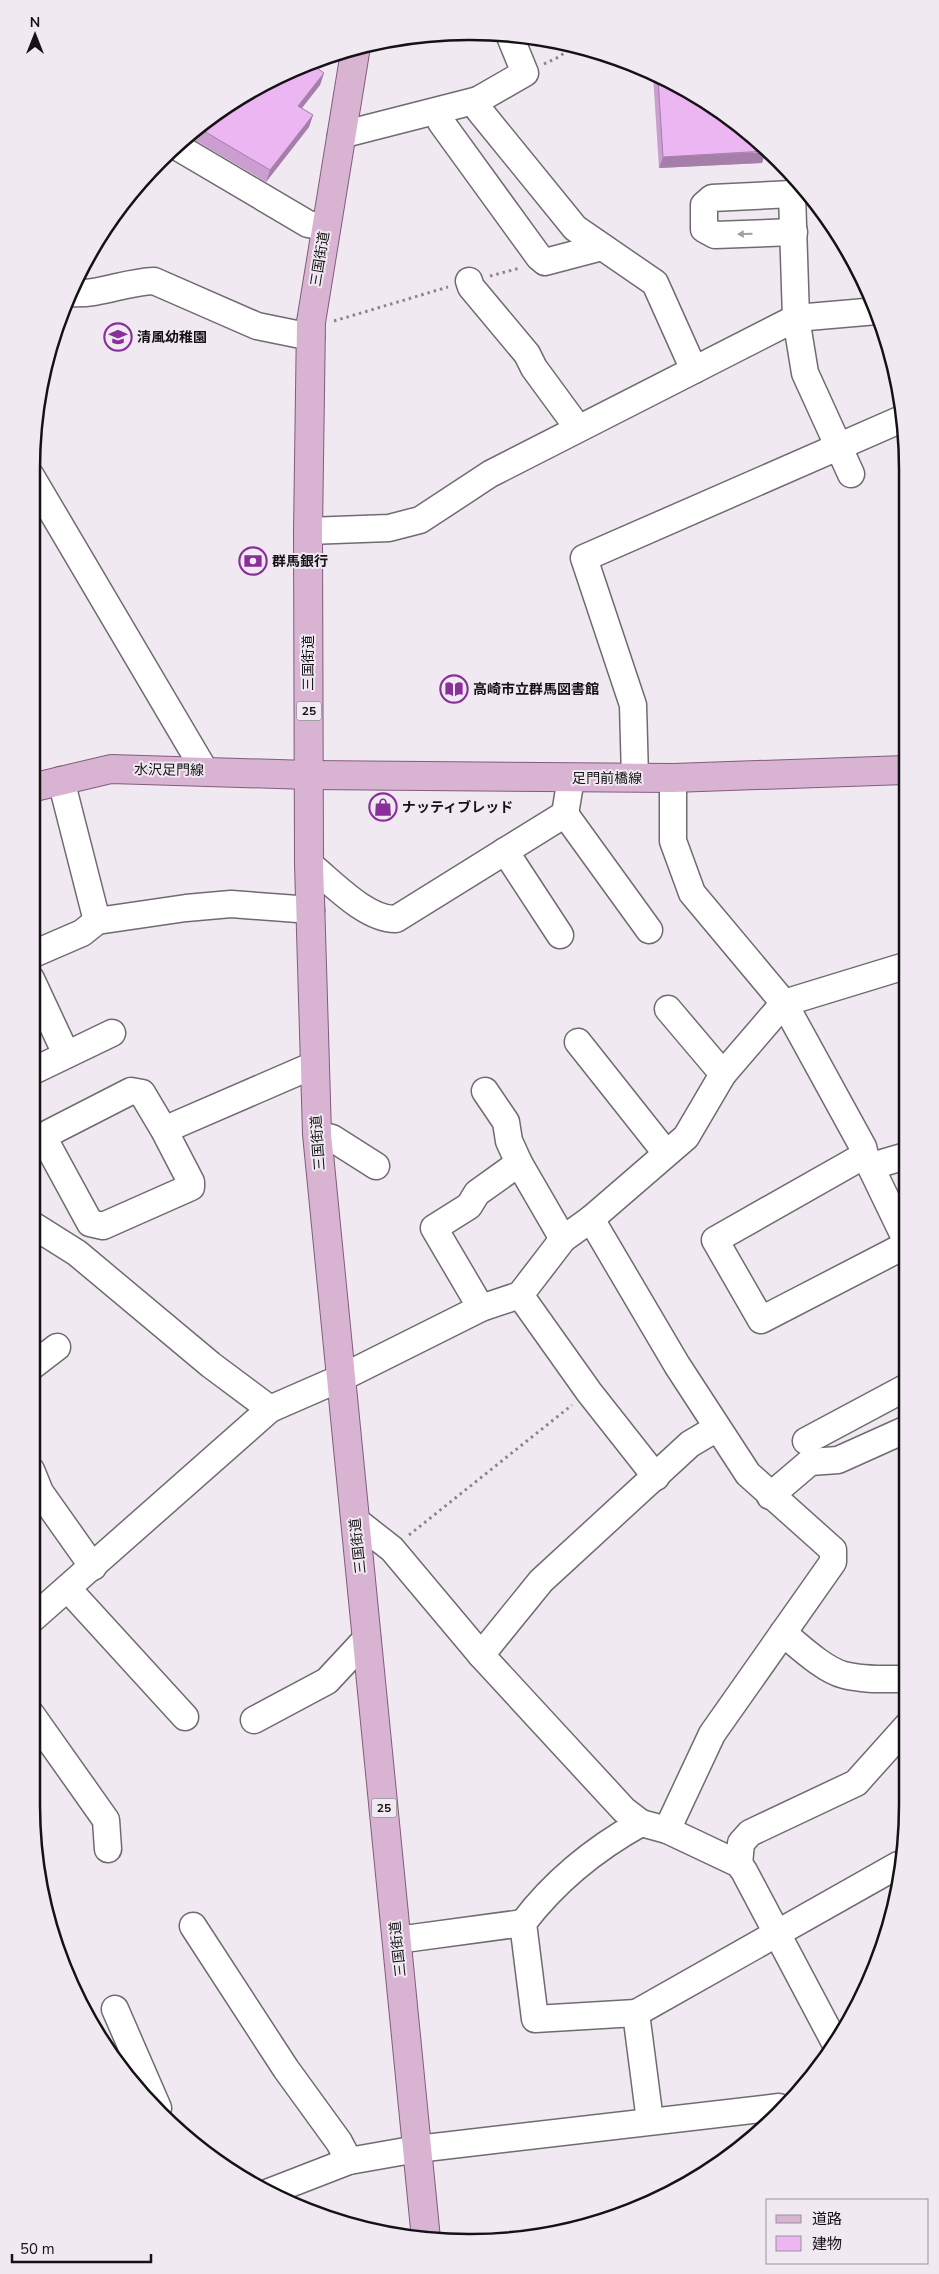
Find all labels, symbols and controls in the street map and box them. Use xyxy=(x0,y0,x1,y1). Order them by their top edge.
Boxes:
north arrow xyxy=(10,10,60,60)
text: N xyxy=(30,13,40,32)
street label: 三国街道 xyxy=(306,230,334,288)
one-way arrow xyxy=(737,230,753,238)
school or university icon: 清風幼稚園 xyxy=(103,322,133,352)
place label: 清風幼稚園 xyxy=(137,328,207,347)
bank icon: 群馬銀行 xyxy=(238,546,268,576)
place label: 群馬銀行 xyxy=(272,552,328,571)
street label: 三国街道 xyxy=(299,635,318,691)
library icon: 高崎市立群馬図書館 xyxy=(439,674,469,704)
place label: 高崎市立群馬図書館 xyxy=(473,680,599,699)
road number: 25 xyxy=(296,701,322,720)
street label: 水沢足門線 xyxy=(134,760,204,780)
street label: 足門前橋線 xyxy=(572,769,642,788)
shop icon: ナッティブレッド xyxy=(368,792,398,822)
place label: ナッティブレッド xyxy=(402,798,513,817)
street label: 三国街道 xyxy=(307,1114,329,1172)
street label: 三国街道 xyxy=(346,1517,370,1575)
road number: 25 xyxy=(372,1799,396,1818)
street label: 三国街道 xyxy=(386,1920,410,1978)
legend xyxy=(766,2199,929,2264)
text: 道路 xyxy=(812,2209,842,2229)
scale bar xyxy=(12,2232,151,2264)
text: 建物 xyxy=(812,2234,842,2254)
text: 50 m xyxy=(20,2239,55,2259)

